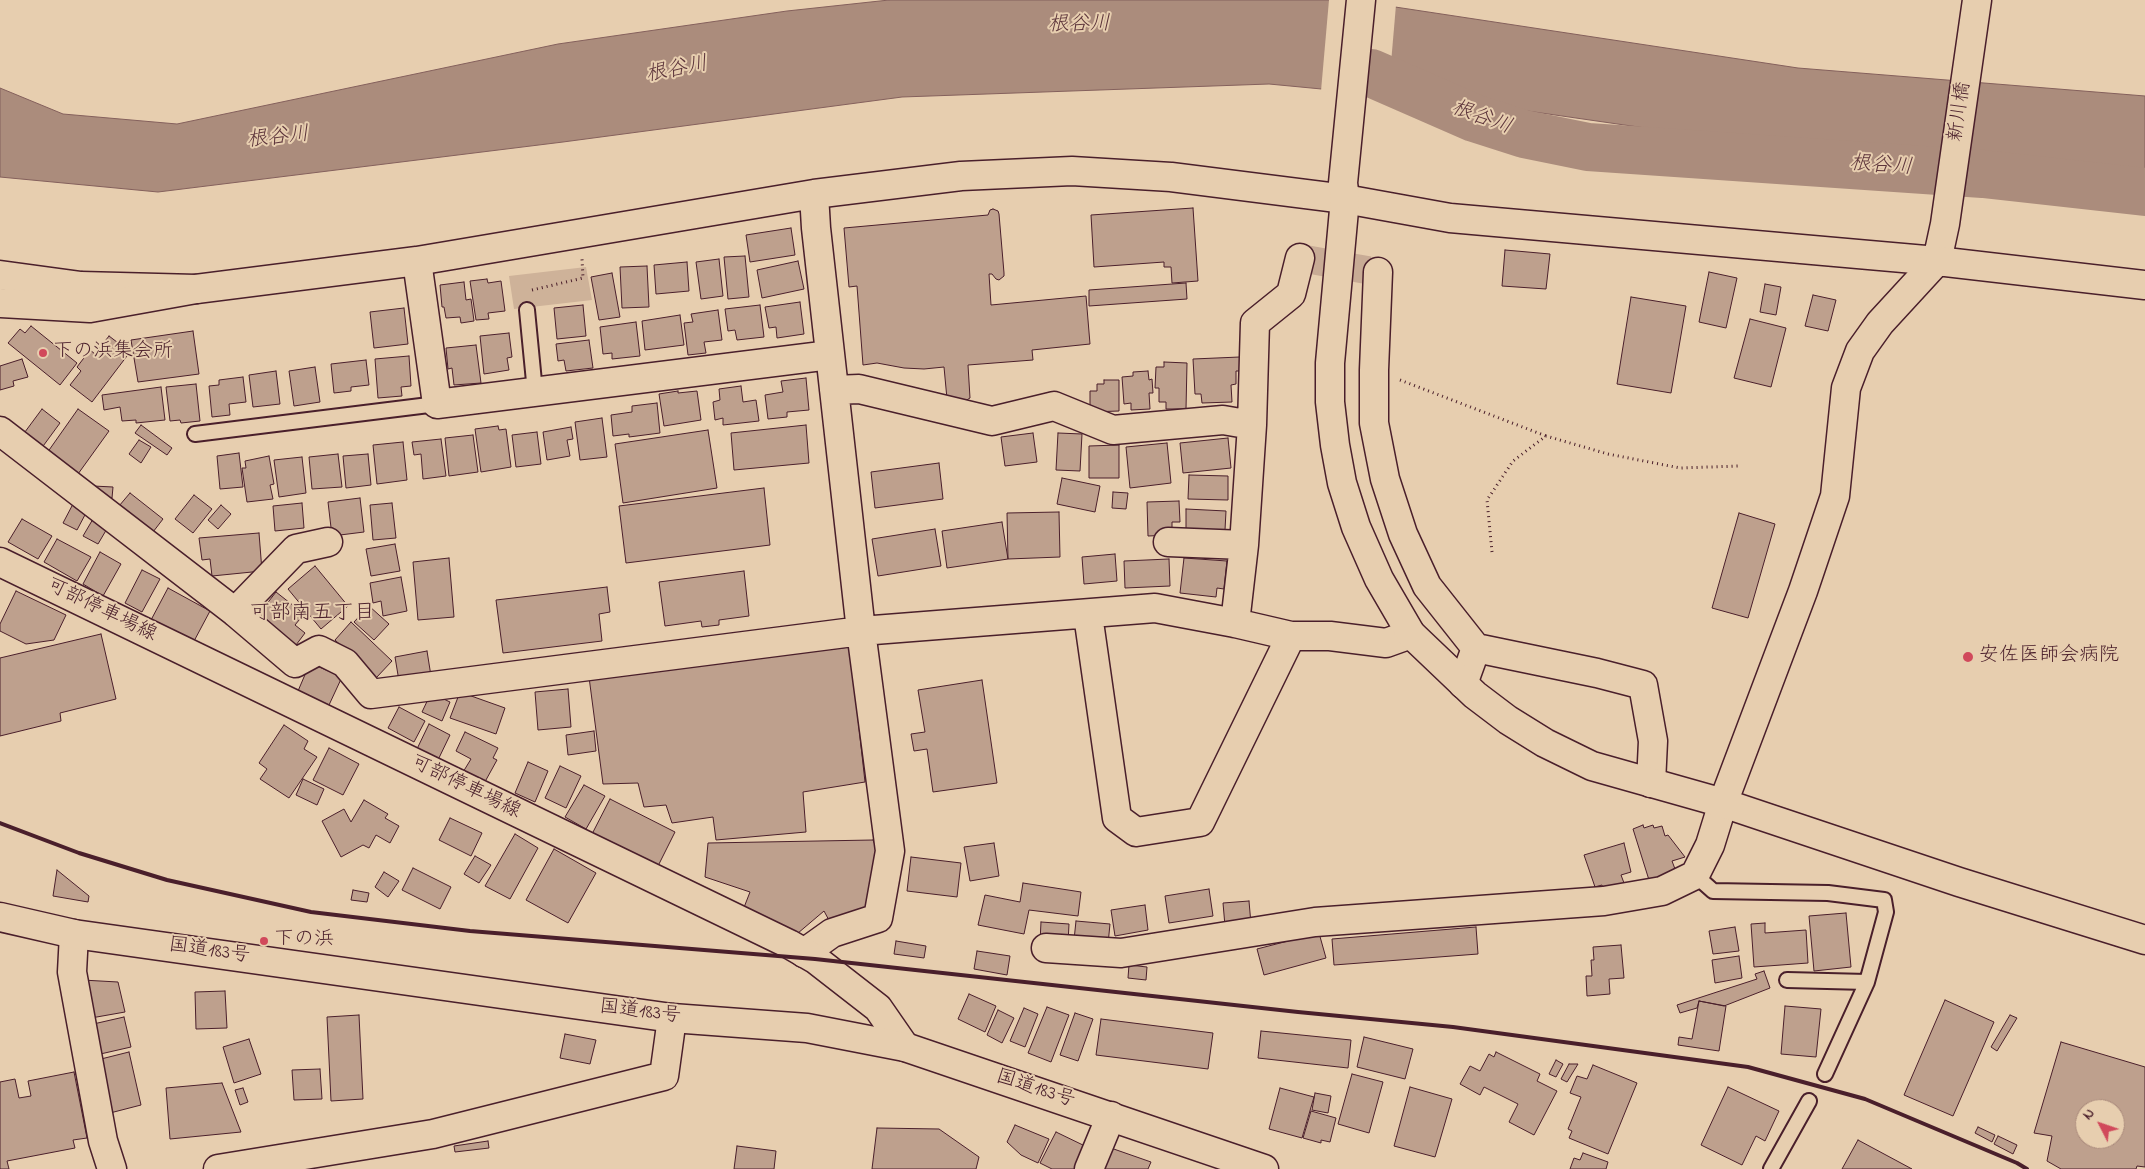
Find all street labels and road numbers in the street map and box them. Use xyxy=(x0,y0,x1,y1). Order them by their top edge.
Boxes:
street label: 新川橋 xyxy=(1945,81,1977,143)
street label: 可部停車場線 xyxy=(42,574,160,648)
street label: 可部停車場線 xyxy=(406,751,524,825)
street label: 国道183号 xyxy=(167,934,251,970)
street label: 国道183号 xyxy=(598,996,682,1030)
street label: 国道183号 xyxy=(992,1066,1078,1114)

